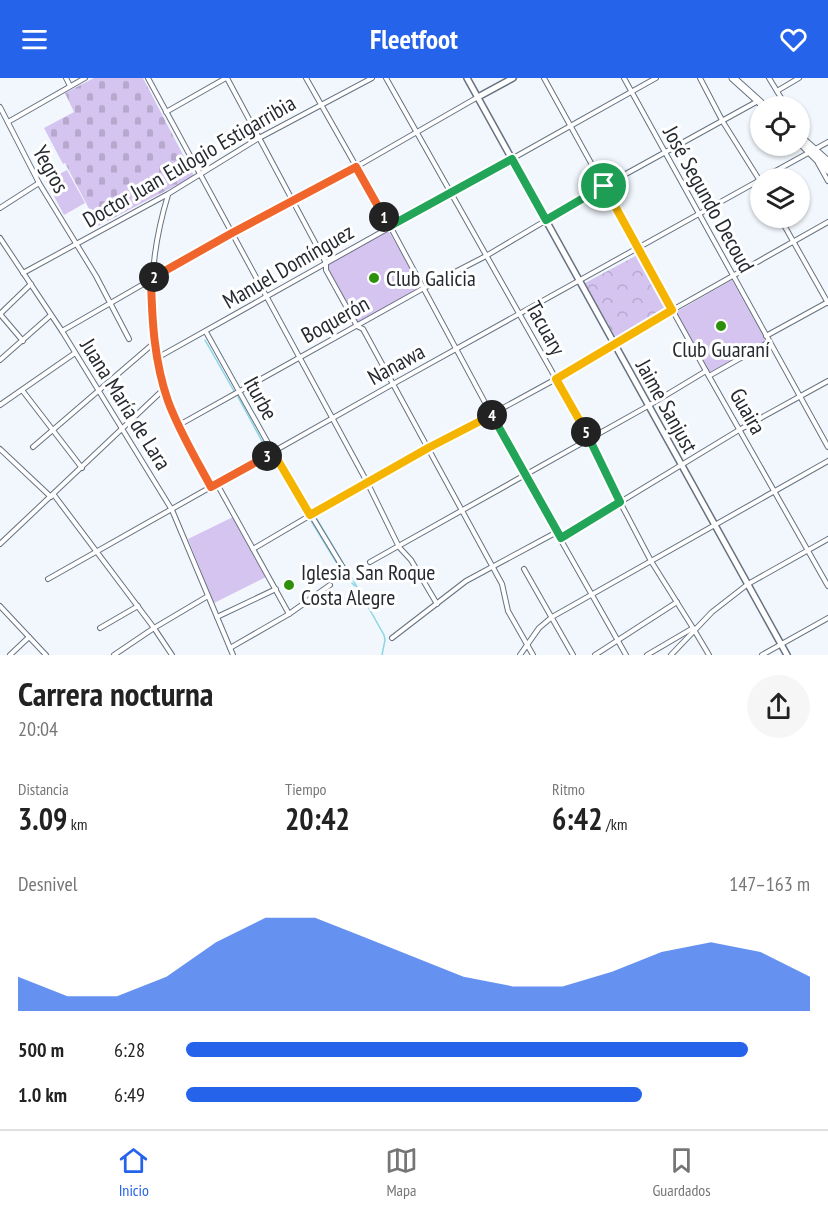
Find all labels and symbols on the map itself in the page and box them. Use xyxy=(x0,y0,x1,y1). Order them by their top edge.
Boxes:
street label: Doctor Juan Eulogio Estigarribia xyxy=(78,89,300,233)
street label: José Segundo Decoud xyxy=(657,120,761,277)
street label: Yegros xyxy=(27,140,75,198)
pin xyxy=(578,160,629,211)
pin: 1 xyxy=(369,202,399,232)
street label: Manuel Domínguez xyxy=(218,217,359,315)
pin: 2 xyxy=(139,262,169,292)
place label: Club Galicia xyxy=(386,264,476,292)
marker: Club Galicia xyxy=(367,271,381,285)
street label: Boquerón xyxy=(296,289,374,349)
street label: Tacuary xyxy=(520,296,572,360)
marker: Club Guaraní xyxy=(714,319,728,333)
street label: Juana María de Lara xyxy=(74,332,178,475)
place label: Club Guaraní xyxy=(672,335,770,363)
street label: Nanawa xyxy=(363,337,429,391)
street label: Jaime Sanjust xyxy=(629,353,704,458)
street label: Iturbe xyxy=(238,371,284,425)
street label: Guaira xyxy=(724,383,772,439)
pin: 4 xyxy=(477,400,507,430)
pin: 5 xyxy=(571,417,601,447)
pin: 3 xyxy=(252,441,282,471)
place label: Iglesia San Roque Costa Alegre xyxy=(301,558,435,611)
marker: Iglesia San Roque Costa Alegre xyxy=(282,578,296,592)

